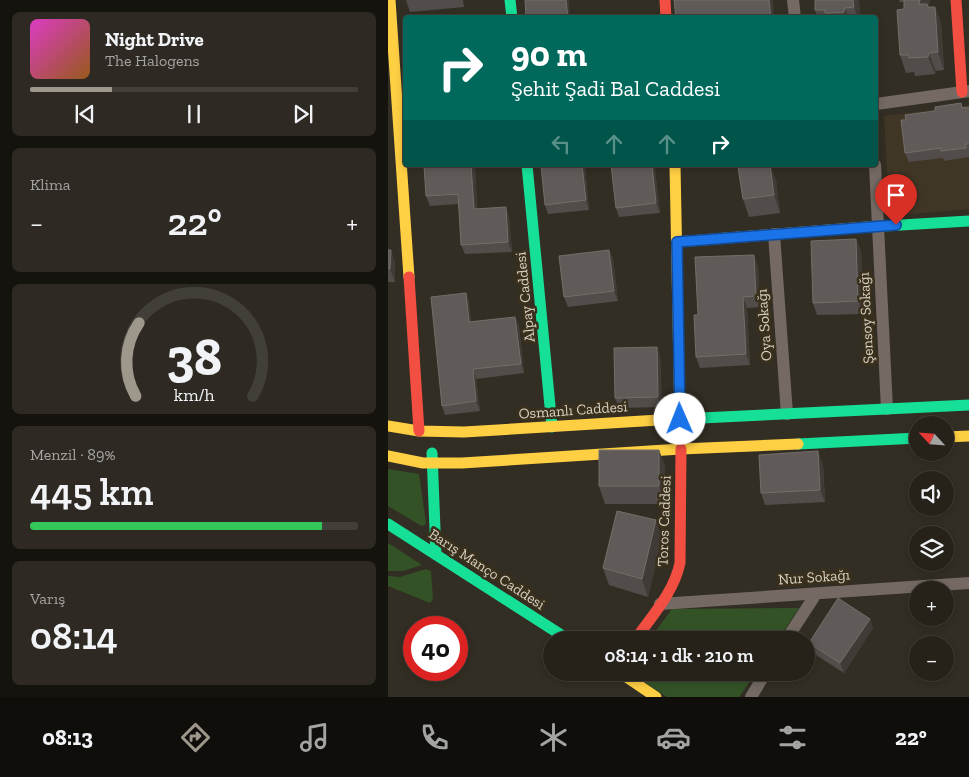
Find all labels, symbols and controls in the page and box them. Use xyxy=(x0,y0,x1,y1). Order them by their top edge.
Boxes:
text: Night Drive xyxy=(105,28,204,51)
text: 90 m xyxy=(511,33,587,75)
icon: right xyxy=(428,35,493,100)
text: The Halogens xyxy=(105,51,200,70)
text: Şehit Şadi Bal Caddesi xyxy=(511,75,720,102)
icon: previous xyxy=(71,100,99,128)
icon: pause xyxy=(180,100,208,128)
icon: next xyxy=(289,100,317,128)
icon: left xyxy=(547,130,575,158)
icon: ahead xyxy=(600,130,628,158)
icon: ahead xyxy=(653,130,681,158)
icon: right xyxy=(706,130,734,158)
pin xyxy=(875,174,917,225)
text: Klima xyxy=(30,175,71,194)
icon: arrive xyxy=(882,181,910,209)
text: 22° xyxy=(167,199,222,245)
text: − xyxy=(30,207,43,240)
text: + xyxy=(346,207,358,240)
street label: Alpay Caddesi xyxy=(511,251,539,343)
street label: Şensoy Sokağı xyxy=(855,272,877,364)
street label: Oya Sokağı xyxy=(752,288,776,362)
text: 38 xyxy=(166,326,222,388)
text: km/h xyxy=(174,384,214,406)
position arrow xyxy=(653,392,705,444)
street label: Osmanlı Caddesi xyxy=(518,397,628,423)
north arrow xyxy=(909,416,954,461)
map controls xyxy=(909,416,954,681)
text: Menzil · 89% xyxy=(30,445,115,464)
text: 445 km xyxy=(30,469,153,515)
button: sound xyxy=(909,471,954,516)
street label: Toros Caddesi xyxy=(653,475,675,567)
street label: Barış Manço Caddesi xyxy=(426,525,548,613)
button: layers xyxy=(909,526,954,571)
street label: Nur Sokağı xyxy=(778,566,850,588)
button: + xyxy=(909,581,954,626)
text: Varış xyxy=(30,589,65,608)
text: 08:14 xyxy=(30,613,118,659)
speed limit sign: 40 xyxy=(403,616,468,681)
button: − xyxy=(909,636,954,681)
text: 08:14 · 1 dk · 210 m xyxy=(604,644,754,667)
icon: directions xyxy=(178,720,213,755)
icon: music xyxy=(297,720,332,755)
icon: phone xyxy=(417,720,452,755)
icon: climate xyxy=(536,720,571,755)
icon: car xyxy=(656,720,691,755)
icon: filters xyxy=(775,720,810,755)
text: 08:13 xyxy=(42,724,93,751)
text: 22° xyxy=(895,724,927,751)

